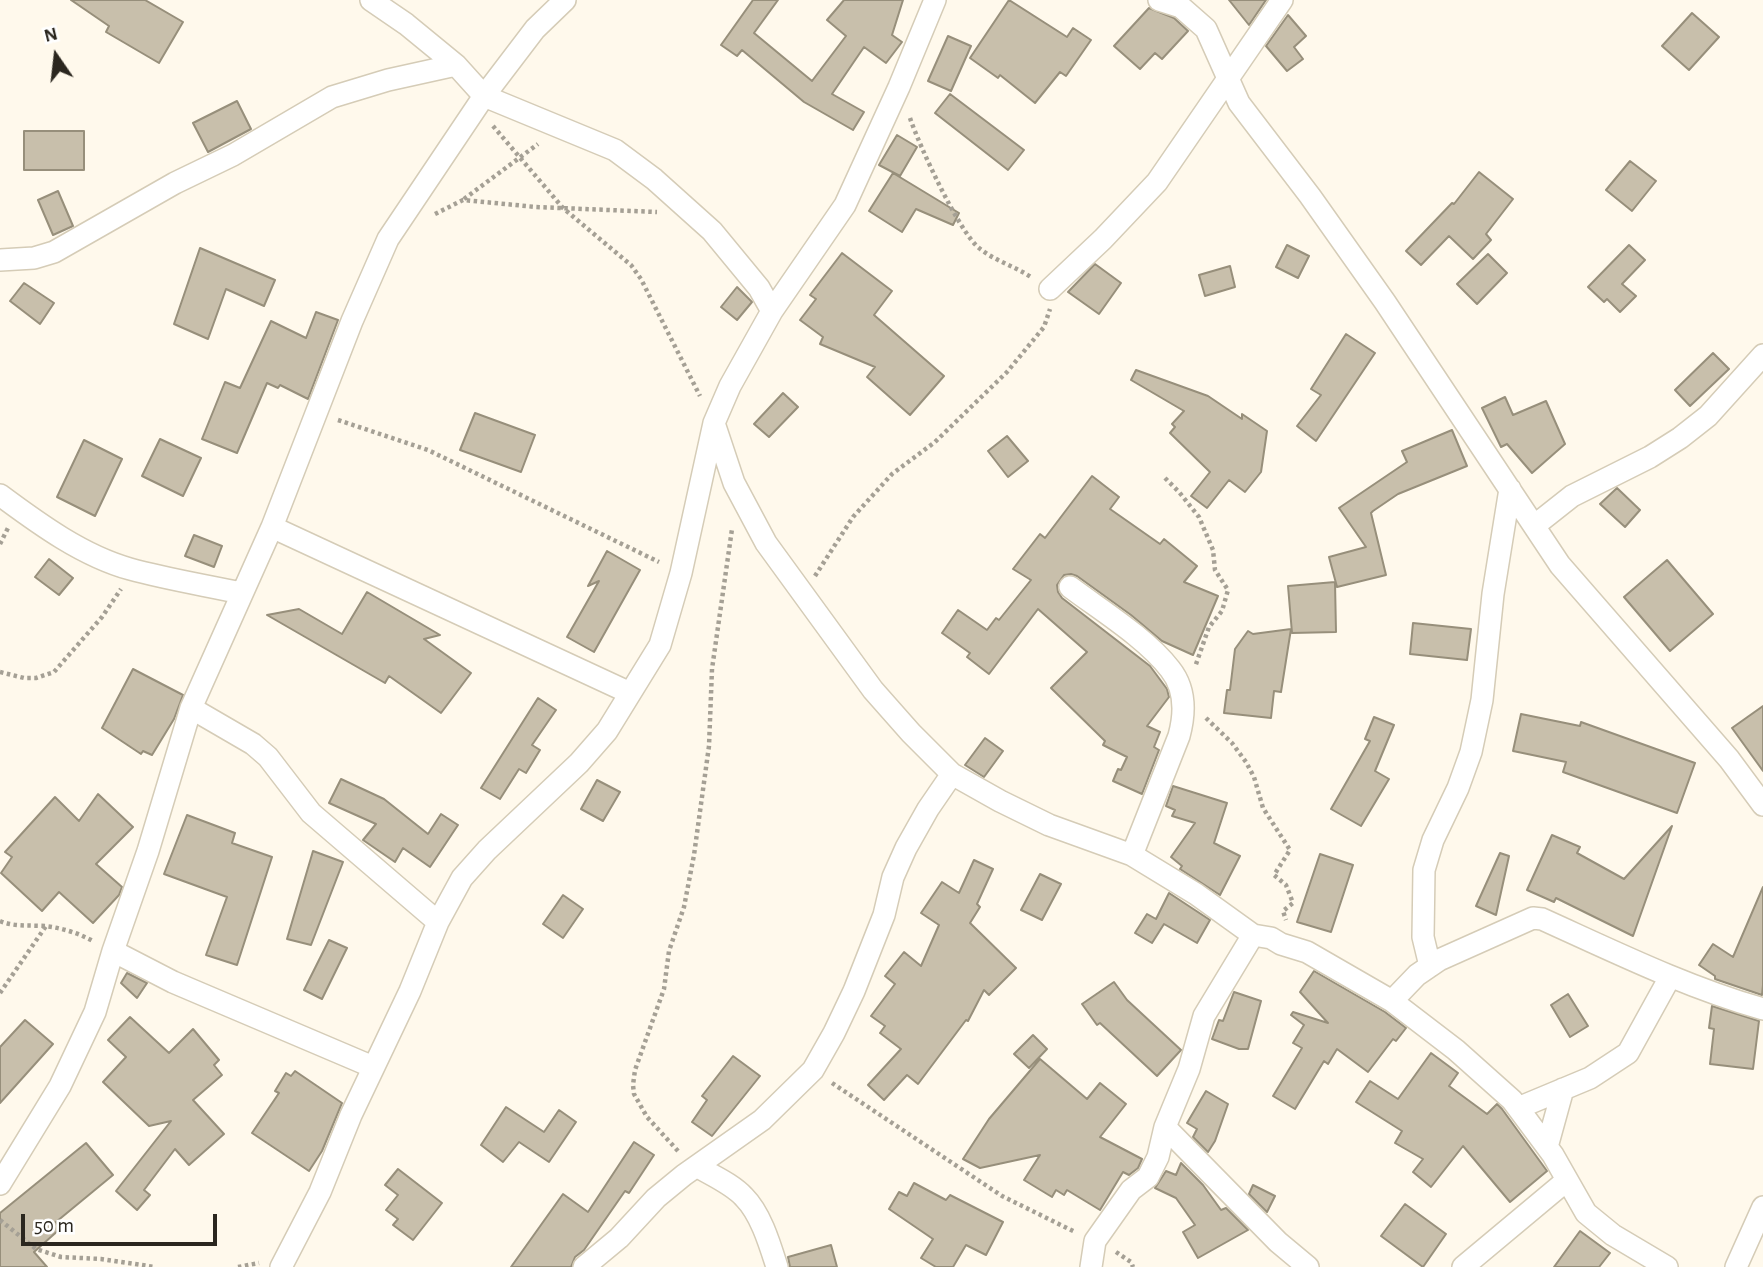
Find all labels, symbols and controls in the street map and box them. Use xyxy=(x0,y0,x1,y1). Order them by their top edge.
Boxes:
north arrow xyxy=(21,21,91,91)
text: N xyxy=(42,24,60,46)
scale bar xyxy=(24,1200,220,1244)
text: 50 m xyxy=(34,1215,74,1236)

